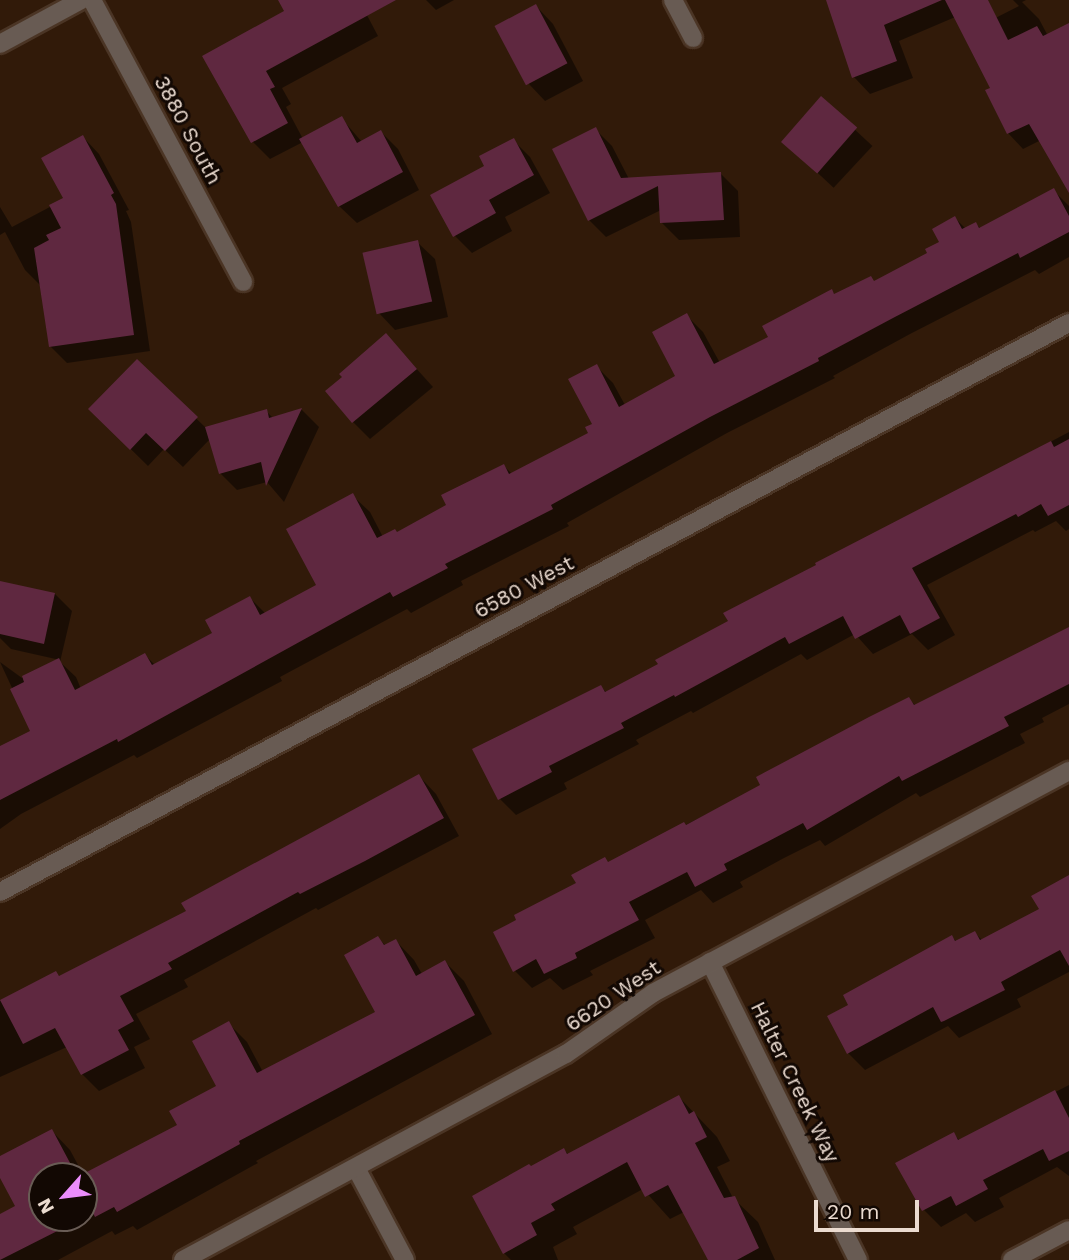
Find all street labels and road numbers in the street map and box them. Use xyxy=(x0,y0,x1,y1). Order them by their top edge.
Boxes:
street label: 3880 South xyxy=(149,71,227,189)
street label: 6580 West xyxy=(470,550,578,624)
street label: 6620 West xyxy=(561,955,665,1037)
street label: Halter Creek Way xyxy=(745,997,845,1167)

